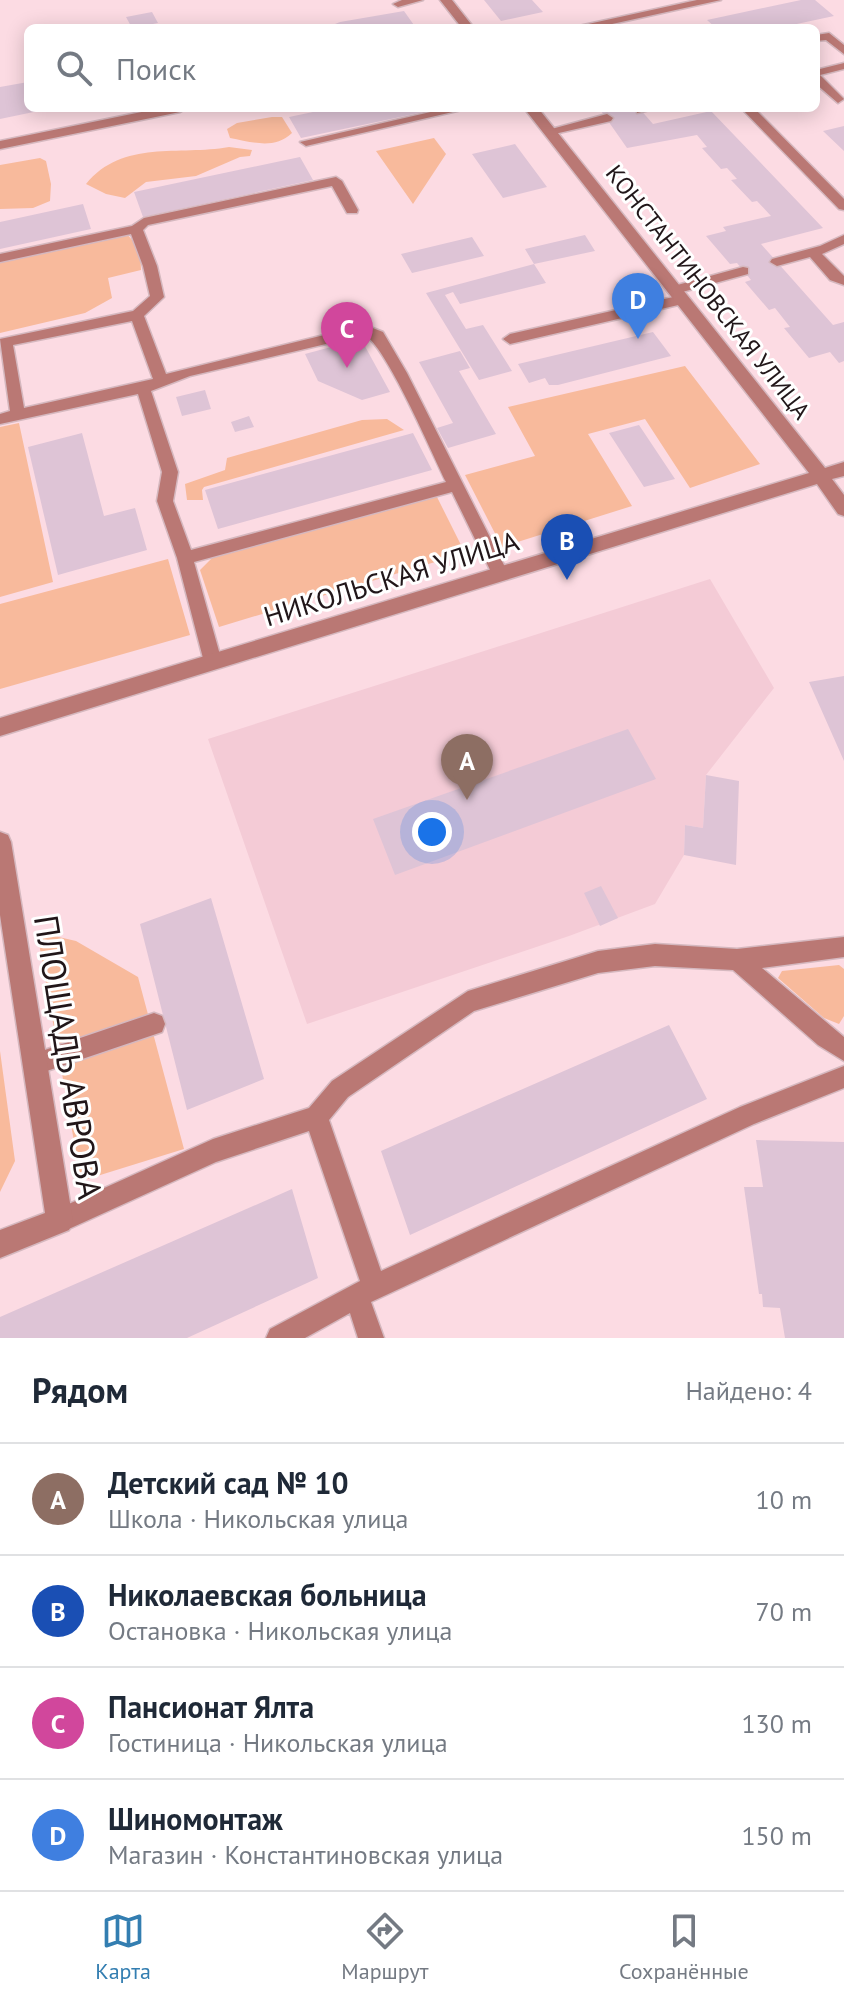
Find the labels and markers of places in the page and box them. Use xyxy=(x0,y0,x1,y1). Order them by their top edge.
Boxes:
pin: D xyxy=(612,273,664,339)
pin: C xyxy=(321,302,373,368)
pin: B xyxy=(541,514,593,580)
pin: A xyxy=(441,734,493,800)

